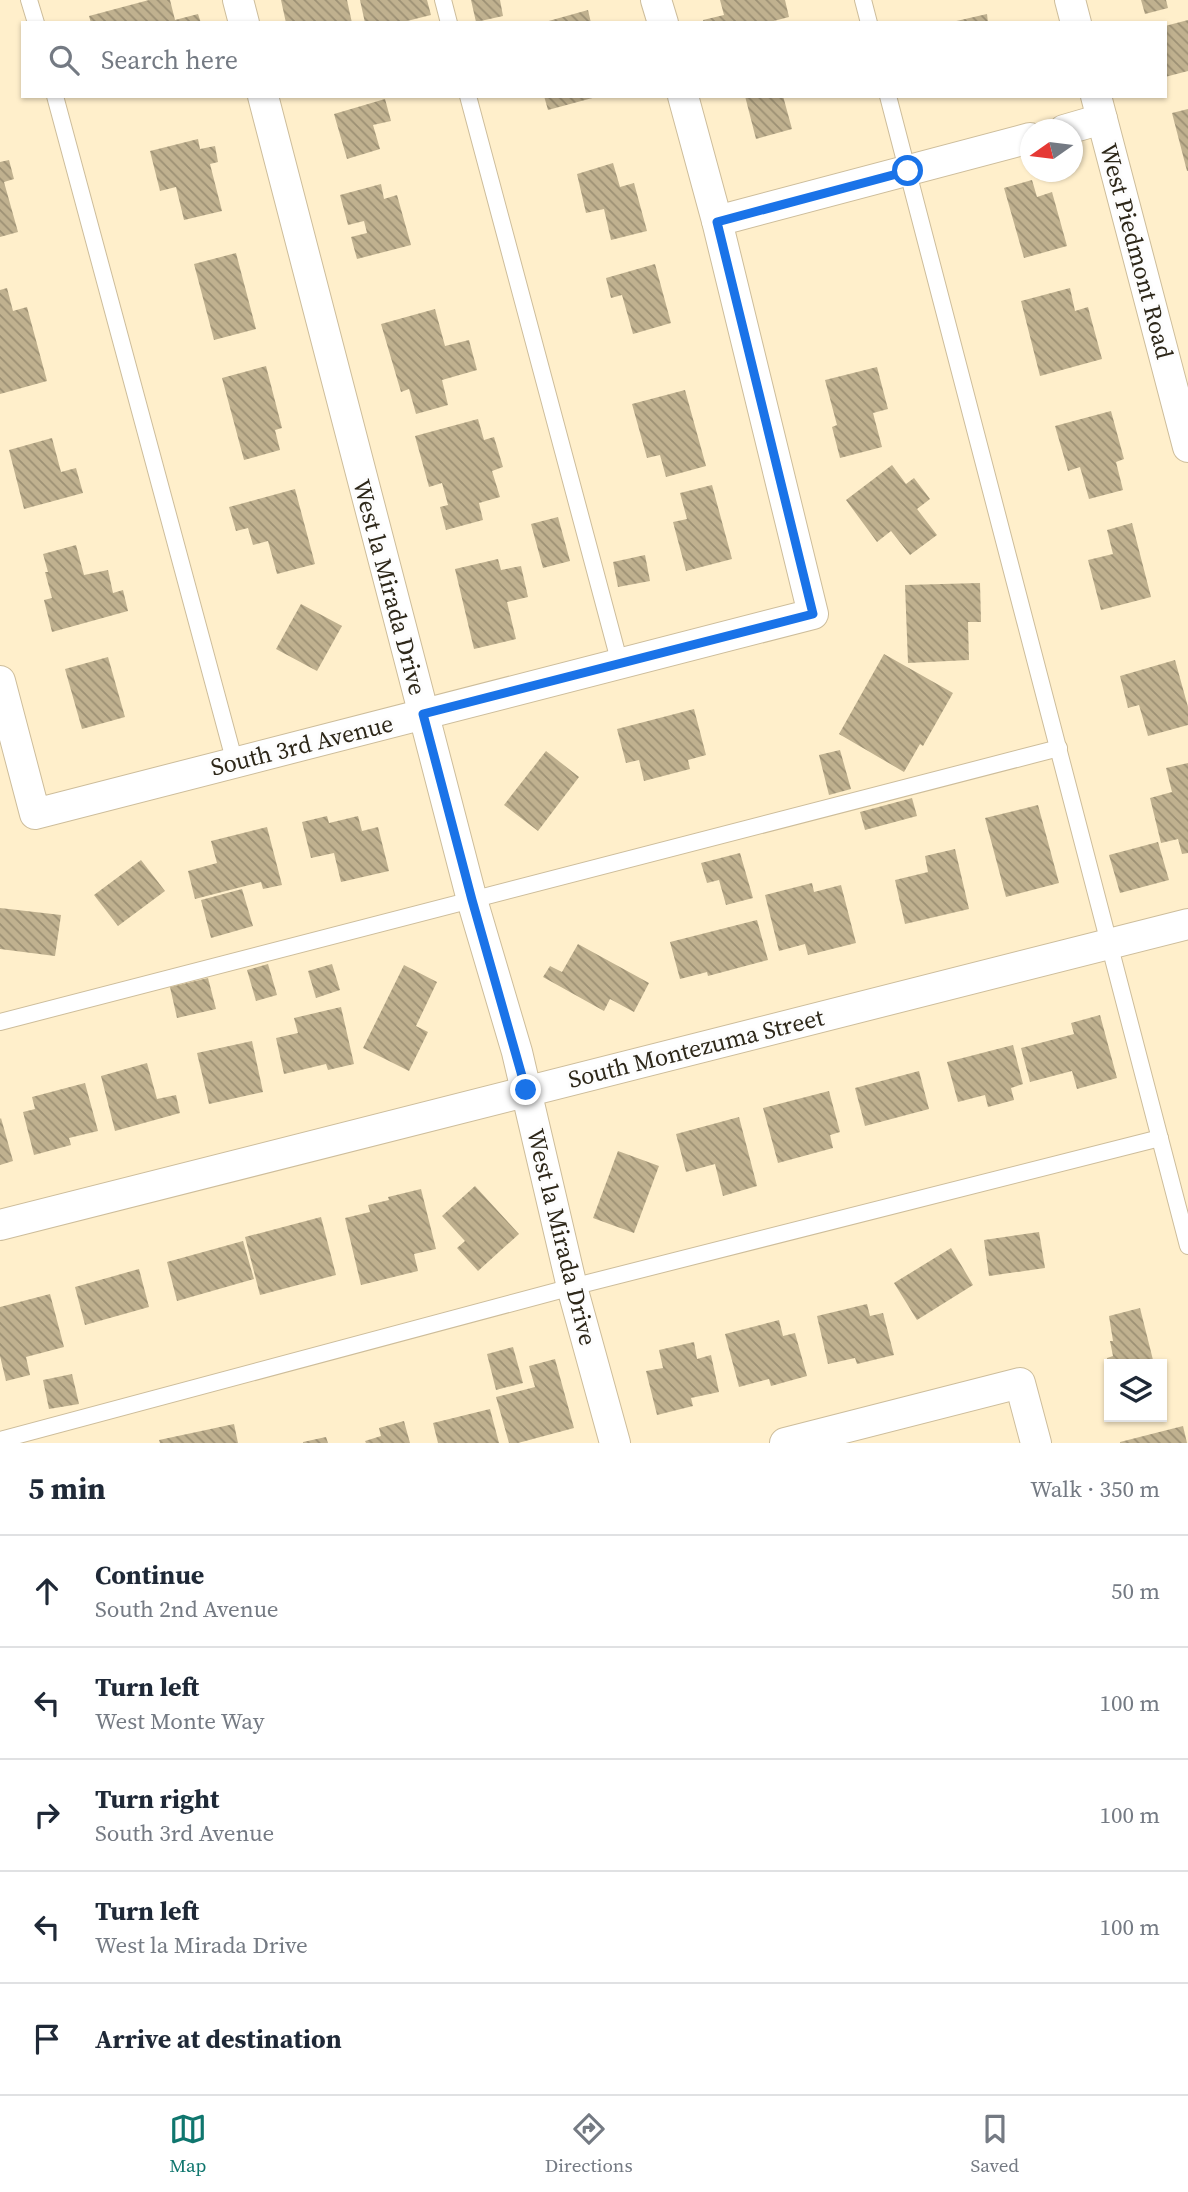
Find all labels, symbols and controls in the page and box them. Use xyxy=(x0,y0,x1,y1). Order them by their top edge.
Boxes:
search box xyxy=(21,21,1167,98)
icon: search xyxy=(45,41,83,79)
text: Search here xyxy=(101,42,238,78)
north arrow xyxy=(1020,119,1083,182)
street label: West Piedmont Road xyxy=(1092,140,1182,363)
route start xyxy=(892,155,923,186)
street label: West la Mirada Drive xyxy=(345,475,435,699)
street label: South 3rd Avenue xyxy=(207,706,397,784)
street label: South Montezuma Street xyxy=(565,1000,827,1096)
route end xyxy=(510,1074,541,1105)
street label: West la Mirada Drive xyxy=(519,1125,605,1349)
map controls xyxy=(1104,1359,1167,1422)
button: layers xyxy=(1104,1359,1167,1422)
text: 5 min xyxy=(28,1468,106,1509)
text: Walk · 350 m xyxy=(1030,1473,1160,1505)
text: Continue xyxy=(95,1557,204,1593)
icon: ahead xyxy=(28,1572,66,1610)
text: 50 m xyxy=(1111,1575,1160,1607)
text: South 2nd Avenue xyxy=(95,1593,279,1625)
text: Turn left xyxy=(95,1669,199,1705)
icon: left xyxy=(28,1684,66,1722)
text: 100 m xyxy=(1099,1687,1160,1719)
text: West Monte Way xyxy=(95,1705,264,1737)
text: Turn right xyxy=(95,1781,219,1817)
icon: right xyxy=(28,1796,66,1834)
text: 100 m xyxy=(1099,1799,1160,1831)
text: South 3rd Avenue xyxy=(95,1817,274,1849)
text: Turn left xyxy=(95,1893,199,1929)
icon: left xyxy=(28,1908,66,1946)
text: 100 m xyxy=(1099,1911,1160,1943)
text: West la Mirada Drive xyxy=(95,1929,308,1961)
icon: arrive xyxy=(28,2020,66,2058)
text: Arrive at destination xyxy=(95,2021,342,2057)
tab: Map xyxy=(169,2110,207,2178)
tab: Directions xyxy=(545,2110,633,2178)
tab: Saved xyxy=(970,2110,1019,2178)

